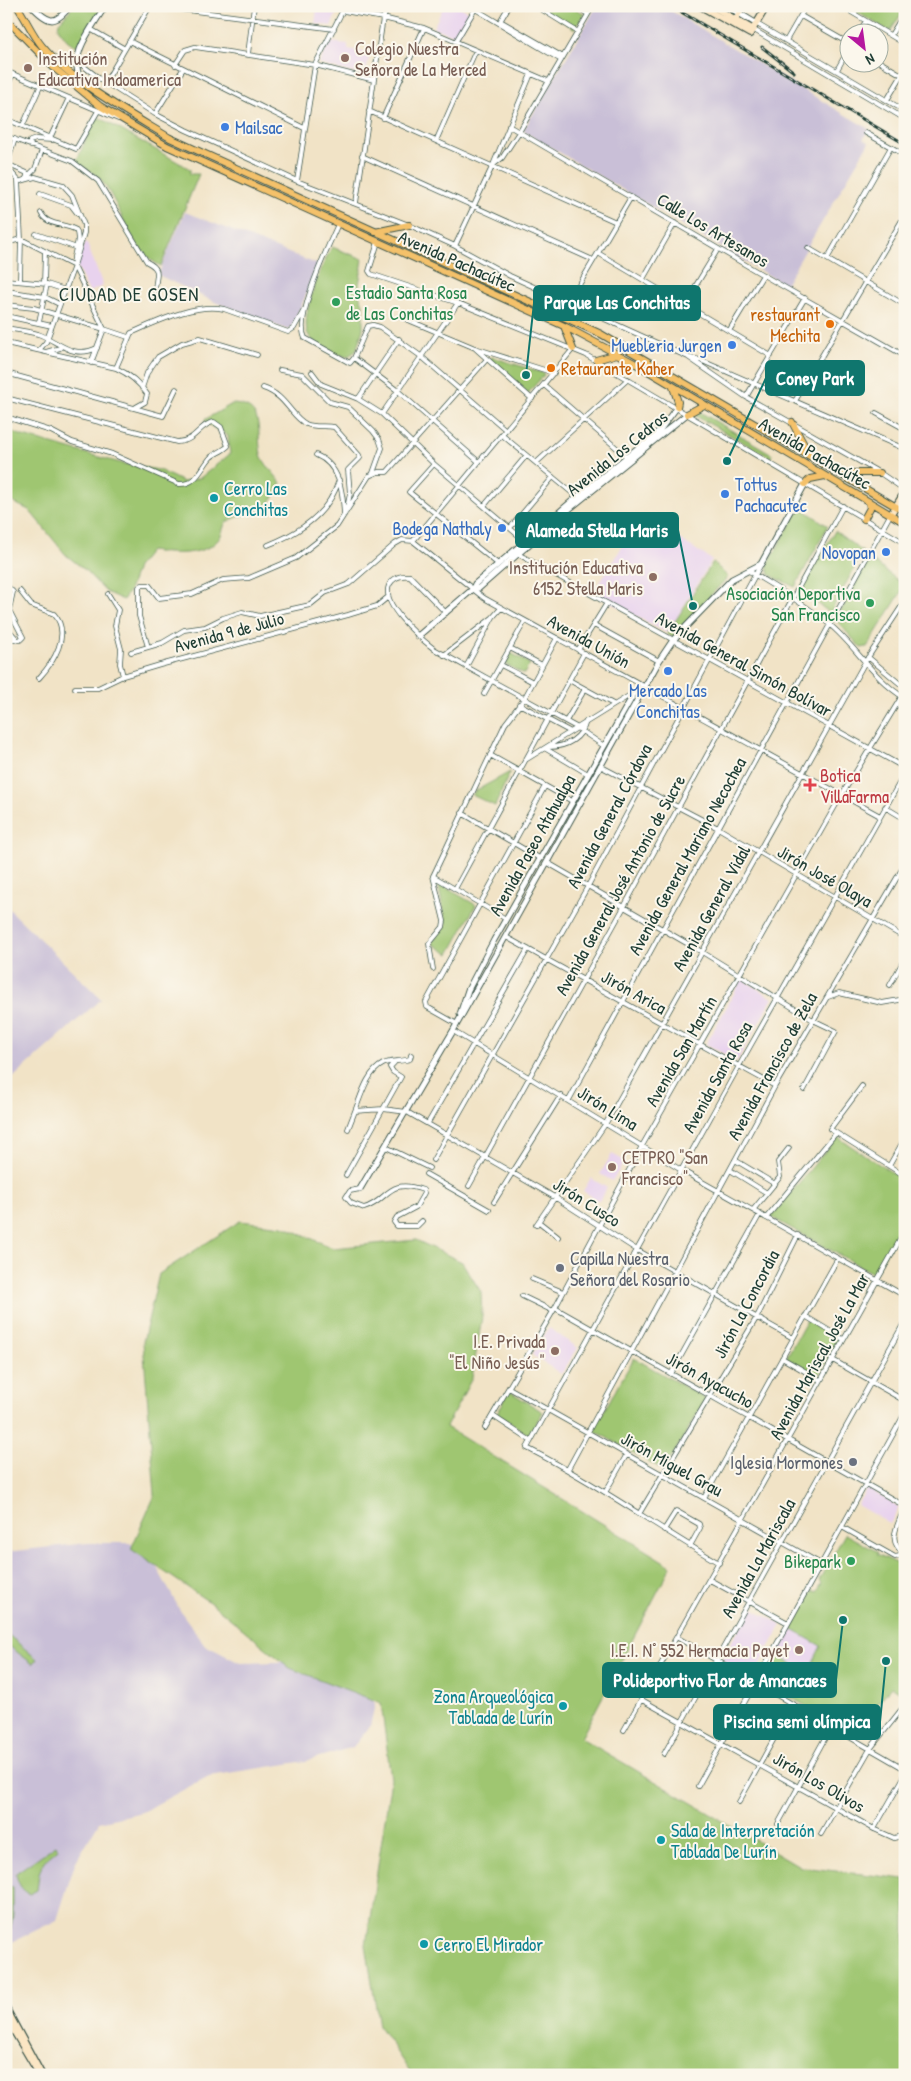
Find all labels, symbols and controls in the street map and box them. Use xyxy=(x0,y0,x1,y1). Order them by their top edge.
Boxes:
north arrow xyxy=(838,22,888,72)
place label: Colegio Nuestra Señora de La Merced xyxy=(355,36,486,82)
place label: Institución Educativa Indoamerica xyxy=(38,46,181,92)
text: N xyxy=(862,50,878,70)
marker: Colegio Nuestra Señora de La Merced xyxy=(339,52,351,64)
marker: Institución Educativa Indoamerica xyxy=(22,62,34,74)
place label: Mailsac xyxy=(235,115,283,140)
marker: Mailsac xyxy=(219,121,231,133)
street label: Calle Los Artesanos xyxy=(652,187,774,273)
street label: Avenida Pachacútec xyxy=(395,224,519,298)
place label: Estadio Santa Rosa de Las Conchitas xyxy=(346,280,467,326)
district label: CIUDAD DE GOSEN xyxy=(59,281,199,307)
callout: Parque Las Conchitas xyxy=(534,286,700,320)
text: Parque Las Conchitas xyxy=(544,289,691,316)
marker: Estadio Santa Rosa de Las Conchitas xyxy=(330,296,342,308)
place label: restaurant Mechita xyxy=(750,302,821,348)
marker: restaurant Mechita xyxy=(824,318,836,330)
place label: Muebleria Jurgen xyxy=(611,333,722,358)
marker: Muebleria Jurgen xyxy=(726,339,738,351)
place label: Retaurante Kaher xyxy=(561,356,675,381)
callout: Coney Park xyxy=(766,361,864,395)
marker: Retaurante Kaher xyxy=(545,362,557,374)
text: Coney Park xyxy=(776,365,854,392)
street label: Avenida Los Cedros xyxy=(561,404,673,502)
street label: Avenida Pachacútec xyxy=(754,411,876,495)
place label: Tottus Pachacutec xyxy=(735,472,807,518)
place label: Cerro Las Conchitas xyxy=(224,476,288,522)
marker: Tottus Pachacutec xyxy=(719,488,731,500)
marker: Cerro Las Conchitas xyxy=(208,492,220,504)
callout: Alameda Stella Maris xyxy=(516,513,678,547)
place label: Bodega Nathaly xyxy=(392,516,492,541)
text: Alameda Stella Maris xyxy=(526,517,669,543)
marker: Bodega Nathaly xyxy=(496,522,508,534)
place label: Novopan xyxy=(822,540,876,565)
marker: Novopan xyxy=(880,546,892,558)
place label: Institución Educativa 6152 Stella Maris xyxy=(509,555,643,601)
marker: Institución Educativa 6152 Stella Maris xyxy=(647,571,659,583)
place label: Asociación Deportiva San Francisco xyxy=(726,581,860,627)
marker: Asociación Deportiva San Francisco xyxy=(864,597,876,609)
street label: Avenida 9 de Julio xyxy=(171,605,287,659)
street label: Avenida General Simón Bolívar xyxy=(651,605,837,723)
street label: Avenida Unión xyxy=(543,608,635,674)
marker: Mercado Las Conchitas xyxy=(662,665,674,677)
place label: Mercado Las Conchitas xyxy=(629,678,707,724)
street label: Avenida General Córdova xyxy=(560,739,658,893)
street label: Avenida General Mariano Necochea xyxy=(622,753,752,959)
place label: Botica VillaFarma xyxy=(820,763,889,809)
street label: Avenida Paseo Atahualpa xyxy=(483,770,581,920)
street label: Avenida General José Antonio de Sucre xyxy=(549,770,691,1000)
marker: Botica VillaFarma xyxy=(804,779,816,791)
street label: Jirón José Olaya xyxy=(773,839,877,913)
street label: Avenida General Vidal xyxy=(666,840,756,976)
street label: Jirón Arica xyxy=(597,964,671,1020)
street label: Avenida Francisco de Zela xyxy=(721,988,823,1144)
street label: Avenida San Martín xyxy=(639,991,723,1111)
street label: Avenida Santa Rosa xyxy=(676,1017,758,1137)
street label: Jirón Lima xyxy=(573,1080,643,1136)
place label: CETPRO "San Francisco" xyxy=(621,1145,708,1191)
marker: CETPRO "San Francisco" xyxy=(606,1161,618,1173)
street label: Jirón Cusco xyxy=(548,1171,626,1233)
street label: Jirón La Concordia xyxy=(707,1245,785,1363)
place label: Capilla Nuestra Señora del Rosario xyxy=(570,1246,690,1292)
marker: Capilla Nuestra Señora del Rosario xyxy=(554,1262,566,1274)
street label: Avenida Mariscal José La Mar xyxy=(763,1268,875,1444)
place label: I.E. Privada "El Niño Jesús" xyxy=(449,1329,545,1375)
marker: I.E. Privada "El Niño Jesús" xyxy=(549,1345,561,1357)
street label: Jirón Ayacucho xyxy=(662,1346,758,1414)
street label: Jirón Miguel Grau xyxy=(617,1426,727,1502)
place label: Iglesia Mormones xyxy=(730,1450,843,1475)
marker: Iglesia Mormones xyxy=(847,1456,859,1468)
street label: Avenida La Mariscala xyxy=(715,1494,801,1622)
place label: Bikepark xyxy=(784,1549,842,1574)
marker: Bikepark xyxy=(845,1555,857,1567)
place label: I.E.I. N° 552 Hermacia Payet xyxy=(610,1638,790,1663)
marker: I.E.I. N° 552 Hermacia Payet xyxy=(793,1644,805,1656)
callout: Polideportivo Flor de Amancaes xyxy=(603,1663,836,1697)
text: Polideportivo Flor de Amancaes xyxy=(613,1667,827,1694)
place label: Zona Arqueológica Tablada de Lurín xyxy=(433,1684,553,1730)
marker: Zona Arqueológica Tablada de Lurín xyxy=(557,1700,569,1712)
callout: Piscina semi olímpica xyxy=(714,1705,880,1739)
text: Piscina semi olímpica xyxy=(724,1708,871,1735)
street label: Jirón Los Olivos xyxy=(768,1746,870,1818)
place label: Sala de Interpretación Tablada De Lurín xyxy=(671,1818,815,1864)
marker: Sala de Interpretación Tablada De Lurín xyxy=(655,1834,667,1846)
place label: Cerro El Mirador xyxy=(434,1932,543,1957)
marker: Cerro El Mirador xyxy=(418,1938,430,1950)

